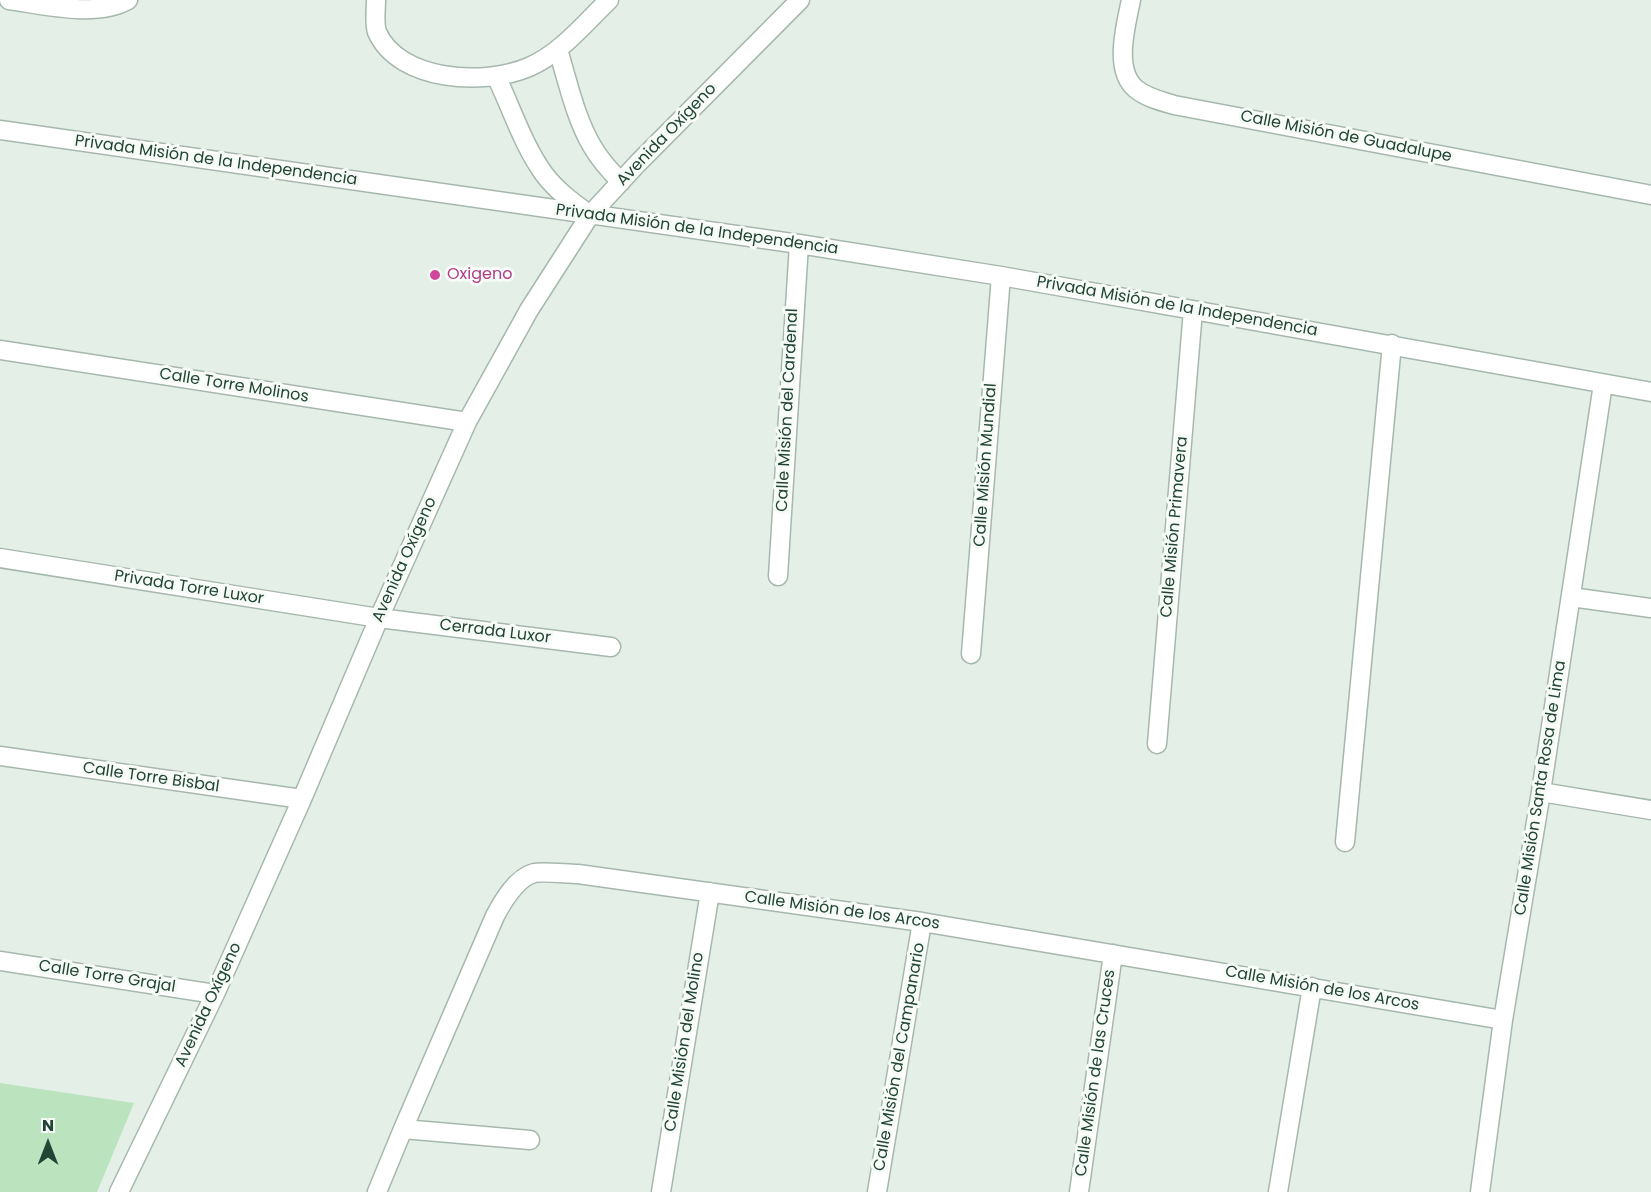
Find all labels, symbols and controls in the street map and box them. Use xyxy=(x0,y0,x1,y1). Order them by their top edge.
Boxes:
street label: Avenida Oxígeno xyxy=(613,80,721,190)
street label: Calle Misión de Guadalupe xyxy=(1239,107,1453,167)
street label: Privada Misión de la Independencia xyxy=(74,132,358,190)
street label: Privada Misión de la Independencia xyxy=(555,201,839,259)
place label: Oxigeno xyxy=(447,265,512,285)
marker: Oxigeno xyxy=(428,268,442,282)
street label: Privada Misión de la Independencia xyxy=(1035,273,1319,341)
street label: Calle Misión del Cardenal xyxy=(773,308,803,512)
street label: Calle Torre Molinos xyxy=(158,365,310,407)
street label: Calle Misión Mundial xyxy=(971,383,1001,547)
street label: Calle Misión Primavera xyxy=(1157,435,1193,619)
street label: Avenida Oxígeno xyxy=(369,494,441,626)
street label: Privada Torre Luxor xyxy=(113,567,265,609)
street label: Cerrada Luxor xyxy=(438,616,552,648)
street label: Calle Misión Santa Rosa de Lima xyxy=(1511,659,1571,917)
street label: Calle Torre Bisbal xyxy=(81,759,221,797)
street label: Calle Misión de los Arcos xyxy=(743,888,941,934)
street label: Avenida Oxígeno xyxy=(172,940,246,1070)
street label: Calle Misión del Campanario xyxy=(870,941,930,1173)
street label: Calle Misión del Molino xyxy=(661,951,709,1133)
street label: Calle Torre Grajal xyxy=(37,957,177,997)
street label: Calle Misión de los Arcos xyxy=(1223,962,1421,1016)
street label: Calle Misión de las Cruces xyxy=(1072,968,1120,1178)
north arrow xyxy=(18,1114,78,1174)
text: N xyxy=(42,1114,54,1137)

